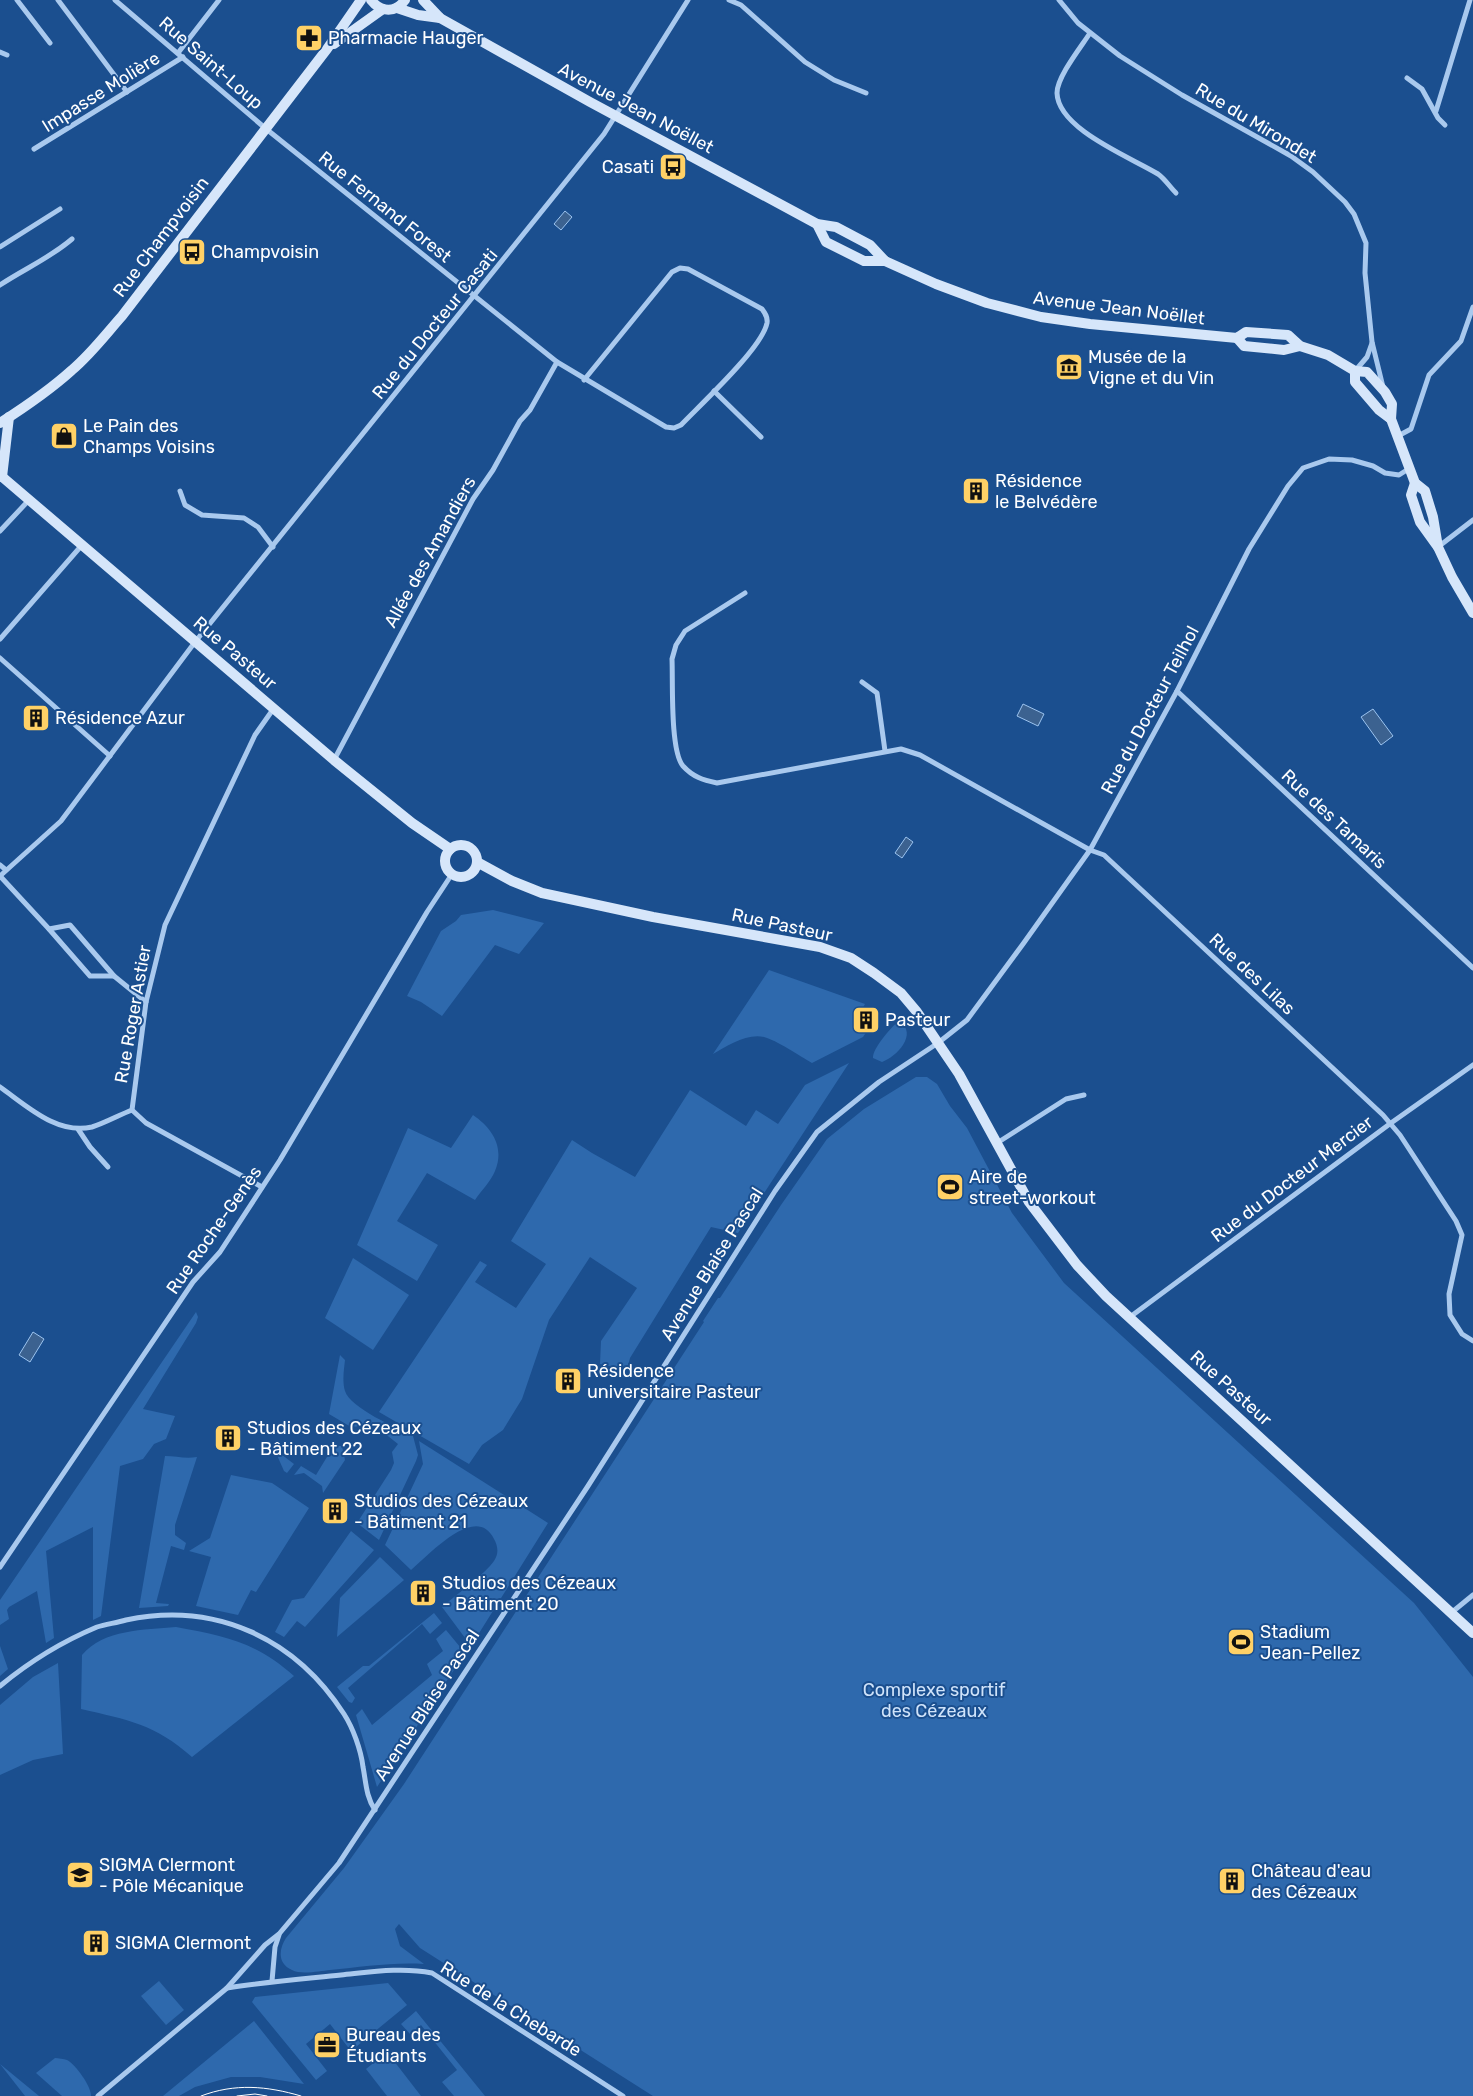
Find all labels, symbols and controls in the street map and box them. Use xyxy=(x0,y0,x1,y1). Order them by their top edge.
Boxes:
street label: Rue Saint-Loup xyxy=(154,12,268,114)
pharmacy icon: Pharmacie Hauger xyxy=(294,23,324,53)
place label: Pharmacie Hauger xyxy=(328,27,483,49)
street label: Impasse Molière xyxy=(38,47,164,137)
street label: Avenue Jean Noëllet xyxy=(554,58,718,158)
street label: Rue du Mirondet xyxy=(1191,78,1321,168)
street label: Rue Fernand Forest xyxy=(314,147,456,267)
bus stop icon: Casati xyxy=(658,152,688,182)
place label: Casati xyxy=(602,156,654,178)
street label: Rue Champvoisin xyxy=(109,172,213,302)
bus stop icon: Champvoisin xyxy=(177,237,207,267)
place label: Champvoisin xyxy=(211,241,319,263)
street label: Rue du Docteur Casati xyxy=(368,244,502,404)
street label: Avenue Jean Noëllet xyxy=(1032,287,1206,329)
place label: Musée de la Vigne et du Vin xyxy=(1088,346,1214,389)
museum icon: Musée de la Vigne et du Vin xyxy=(1054,352,1084,382)
place label: Le Pain des Champs Voisins xyxy=(83,415,215,458)
shop icon: Le Pain des Champs Voisins xyxy=(49,421,79,451)
place label: Résidence le Belvédère xyxy=(995,470,1098,513)
street label: Allée des Amandiers xyxy=(379,473,481,631)
building icon: Résidence le Belvédère xyxy=(961,476,991,506)
street label: Rue Pasteur xyxy=(189,612,281,694)
street label: Rue du Docteur Teilhol xyxy=(1096,622,1204,798)
building icon: Résidence Azur xyxy=(21,703,51,733)
place label: Résidence Azur xyxy=(55,707,185,729)
street label: Rue des Tamaris xyxy=(1277,765,1391,873)
street label: Rue Pasteur xyxy=(730,904,835,946)
street label: Rue des Lilas xyxy=(1204,929,1300,1019)
street label: Rue Roger Astier xyxy=(110,943,156,1085)
building icon: Pasteur xyxy=(851,1005,881,1035)
place label: Pasteur xyxy=(885,1009,950,1031)
street label: Rue du Docteur Mercier xyxy=(1207,1111,1377,1247)
street label: Rue Roche-Genès xyxy=(162,1162,266,1298)
place label: Aire de street-workout xyxy=(969,1166,1096,1209)
sports icon: Aire de street-workout xyxy=(935,1172,965,1202)
street label: Avenue Blaise Pascal xyxy=(656,1183,768,1345)
street label: Rue Pasteur xyxy=(1186,1346,1277,1431)
place label: Résidence universitaire Pasteur xyxy=(587,1360,761,1403)
building icon: Résidence universitaire Pasteur xyxy=(553,1366,583,1396)
place label: Studios des Cézeaux - Bâtiment 22 xyxy=(247,1417,421,1460)
building icon: Studios des Cézeaux - Bâtiment 22 xyxy=(213,1423,243,1453)
place label: Studios des Cézeaux - Bâtiment 21 xyxy=(354,1490,528,1533)
building icon: Studios des Cézeaux - Bâtiment 21 xyxy=(320,1496,350,1526)
place label: Studios des Cézeaux - Bâtiment 20 xyxy=(442,1572,616,1615)
building icon: Studios des Cézeaux - Bâtiment 20 xyxy=(408,1578,438,1608)
place label: Stadium Jean-Pellez xyxy=(1260,1621,1360,1664)
street label: Avenue Blaise Pascal xyxy=(370,1625,484,1785)
sports icon: Stadium Jean-Pellez xyxy=(1226,1627,1256,1657)
park label: Complexe sportif des Cézeaux xyxy=(863,1679,1005,1722)
place label: SIGMA Clermont - Pôle Mécanique xyxy=(99,1854,244,1897)
school or university icon: SIGMA Clermont - Pôle Mécanique xyxy=(65,1860,95,1890)
place label: Château d'eau des Cézeaux xyxy=(1251,1860,1371,1903)
building icon: Château d'eau des Cézeaux xyxy=(1217,1866,1247,1896)
building icon: SIGMA Clermont xyxy=(81,1928,111,1958)
place label: SIGMA Clermont xyxy=(115,1932,251,1954)
street label: Rue de la Chebarde xyxy=(436,1957,586,2061)
place label: Bureau des Étudiants xyxy=(346,2024,441,2067)
office icon: Bureau des Étudiants xyxy=(312,2030,342,2060)

